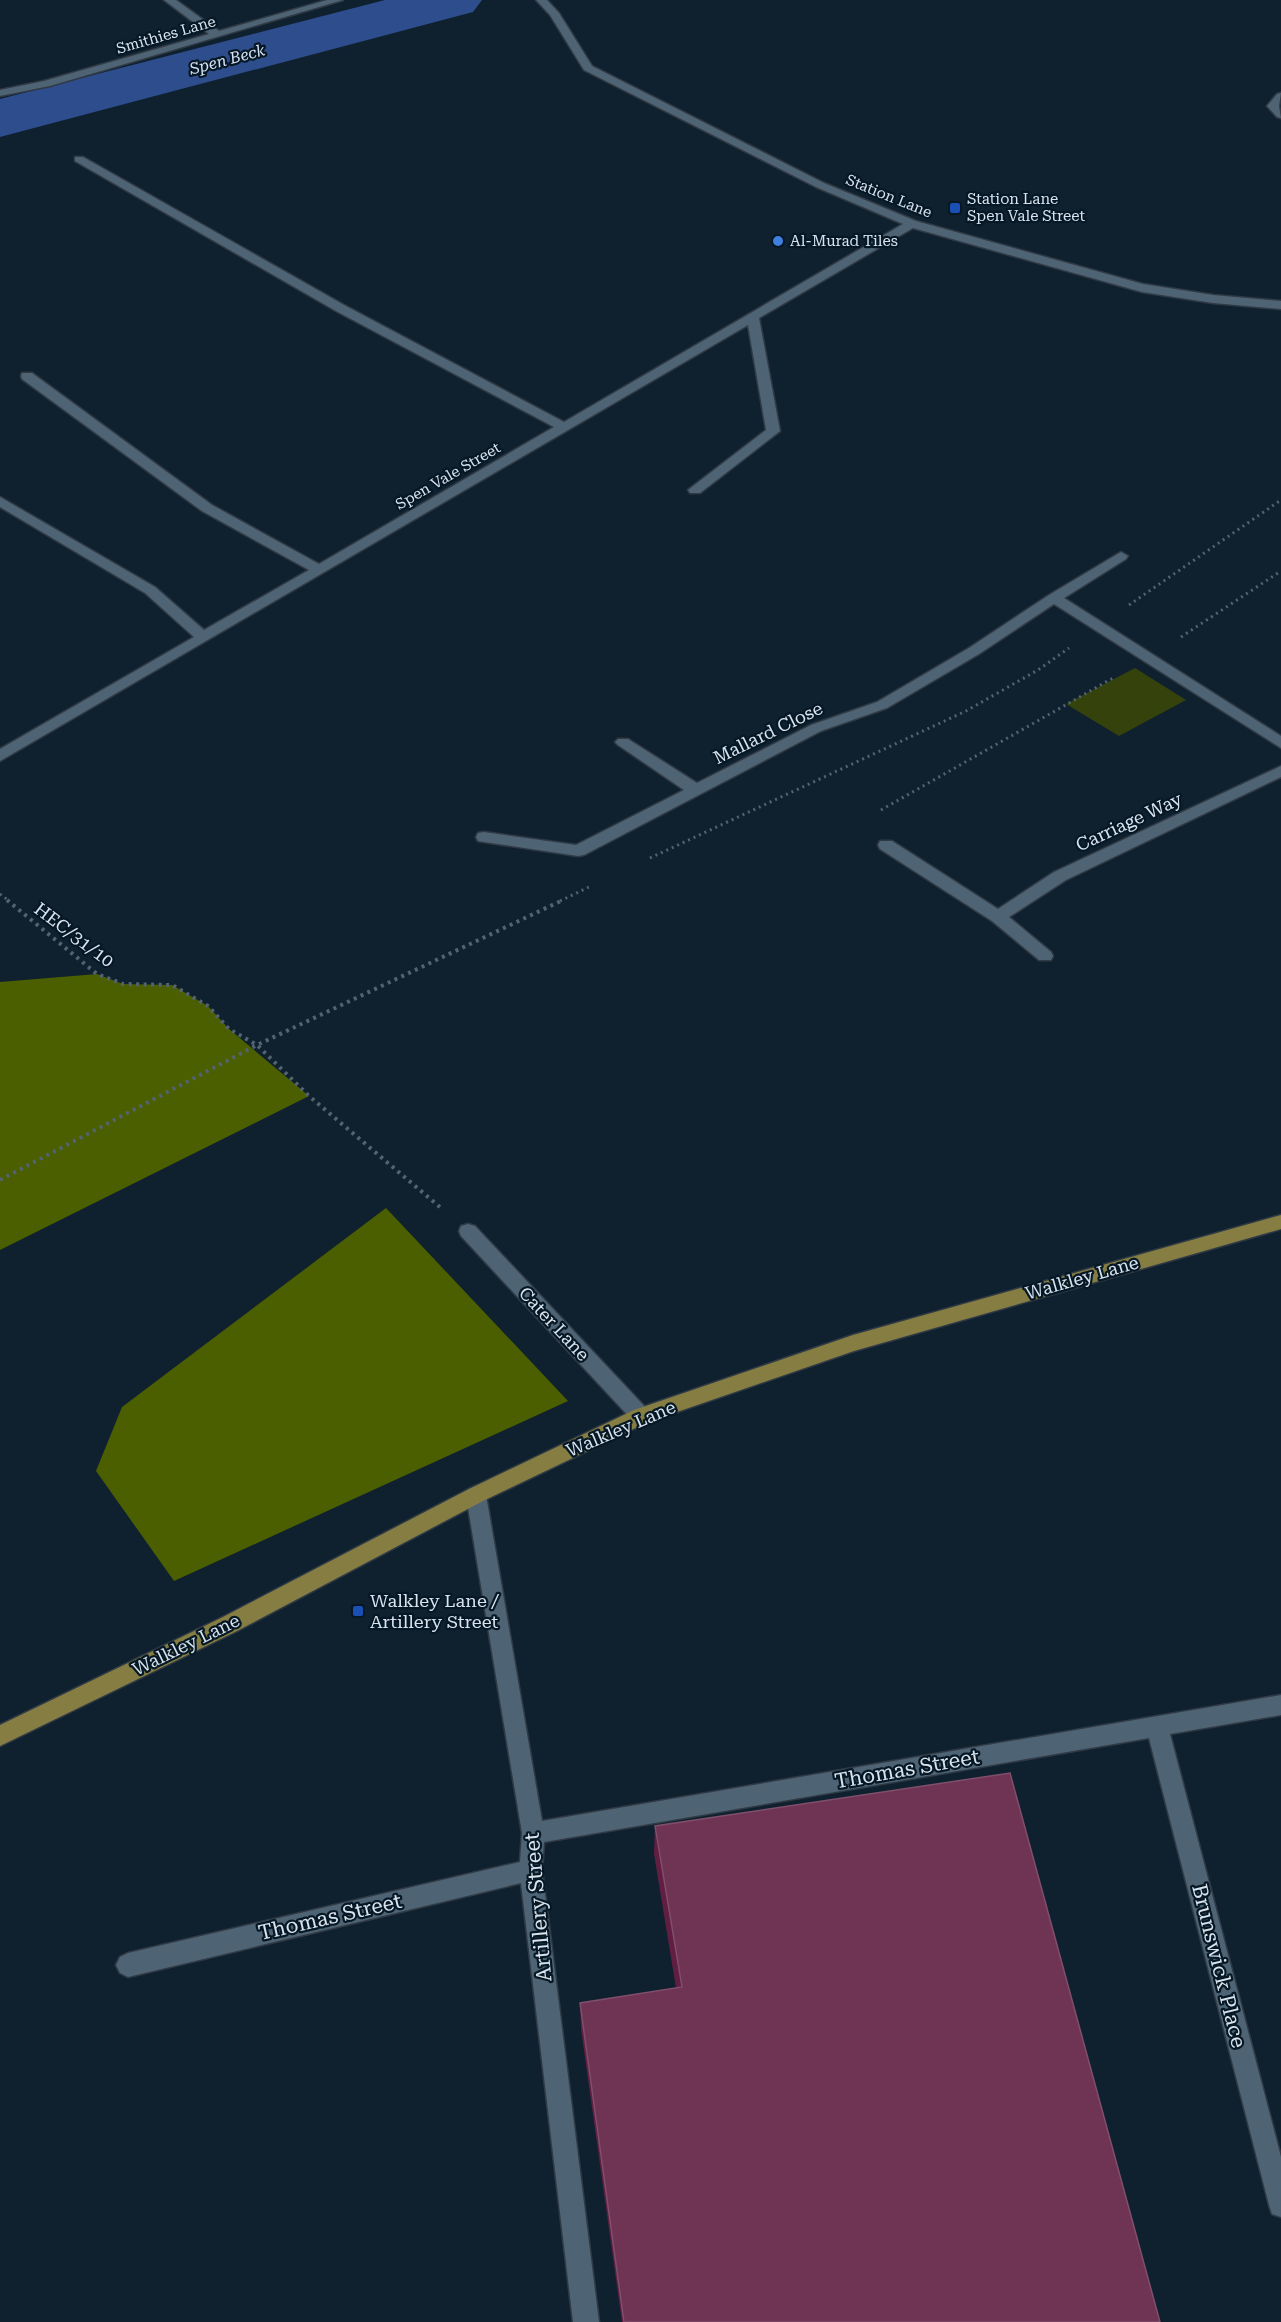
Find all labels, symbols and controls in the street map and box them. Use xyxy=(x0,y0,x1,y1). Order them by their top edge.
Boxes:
street label: Smithies Lane xyxy=(114,12,218,58)
water label: Spen Beck xyxy=(186,40,267,79)
street label: Station Lane xyxy=(843,171,935,221)
place label: Station Lane Spen Vale Street xyxy=(967,190,1086,225)
marker: Station Lane Spen Vale Street xyxy=(948,201,962,215)
place label: Al-Murad Tiles xyxy=(790,232,898,250)
marker: Al-Murad Tiles xyxy=(771,234,785,248)
street label: Spen Vale Street xyxy=(392,438,504,513)
street label: Mallard Close xyxy=(710,697,826,768)
street label: Carriage Way xyxy=(1072,788,1185,855)
street label: HEC/31/10 xyxy=(30,898,118,971)
street label: Walkley Lane xyxy=(1023,1251,1141,1304)
street label: Cater Lane xyxy=(515,1282,594,1365)
street label: Walkley Lane xyxy=(563,1396,679,1461)
place label: Walkley Lane / Artillery Street xyxy=(370,1590,499,1632)
marker: Walkley Lane / Artillery Street xyxy=(351,1604,365,1618)
street label: Walkley Lane xyxy=(129,1609,243,1680)
street label: Thomas Street xyxy=(833,1744,981,1794)
street label: Artillery Street xyxy=(520,1831,556,1983)
street label: Brunswick Place xyxy=(1187,1882,1251,2050)
street label: Thomas Street xyxy=(256,1889,404,1945)

